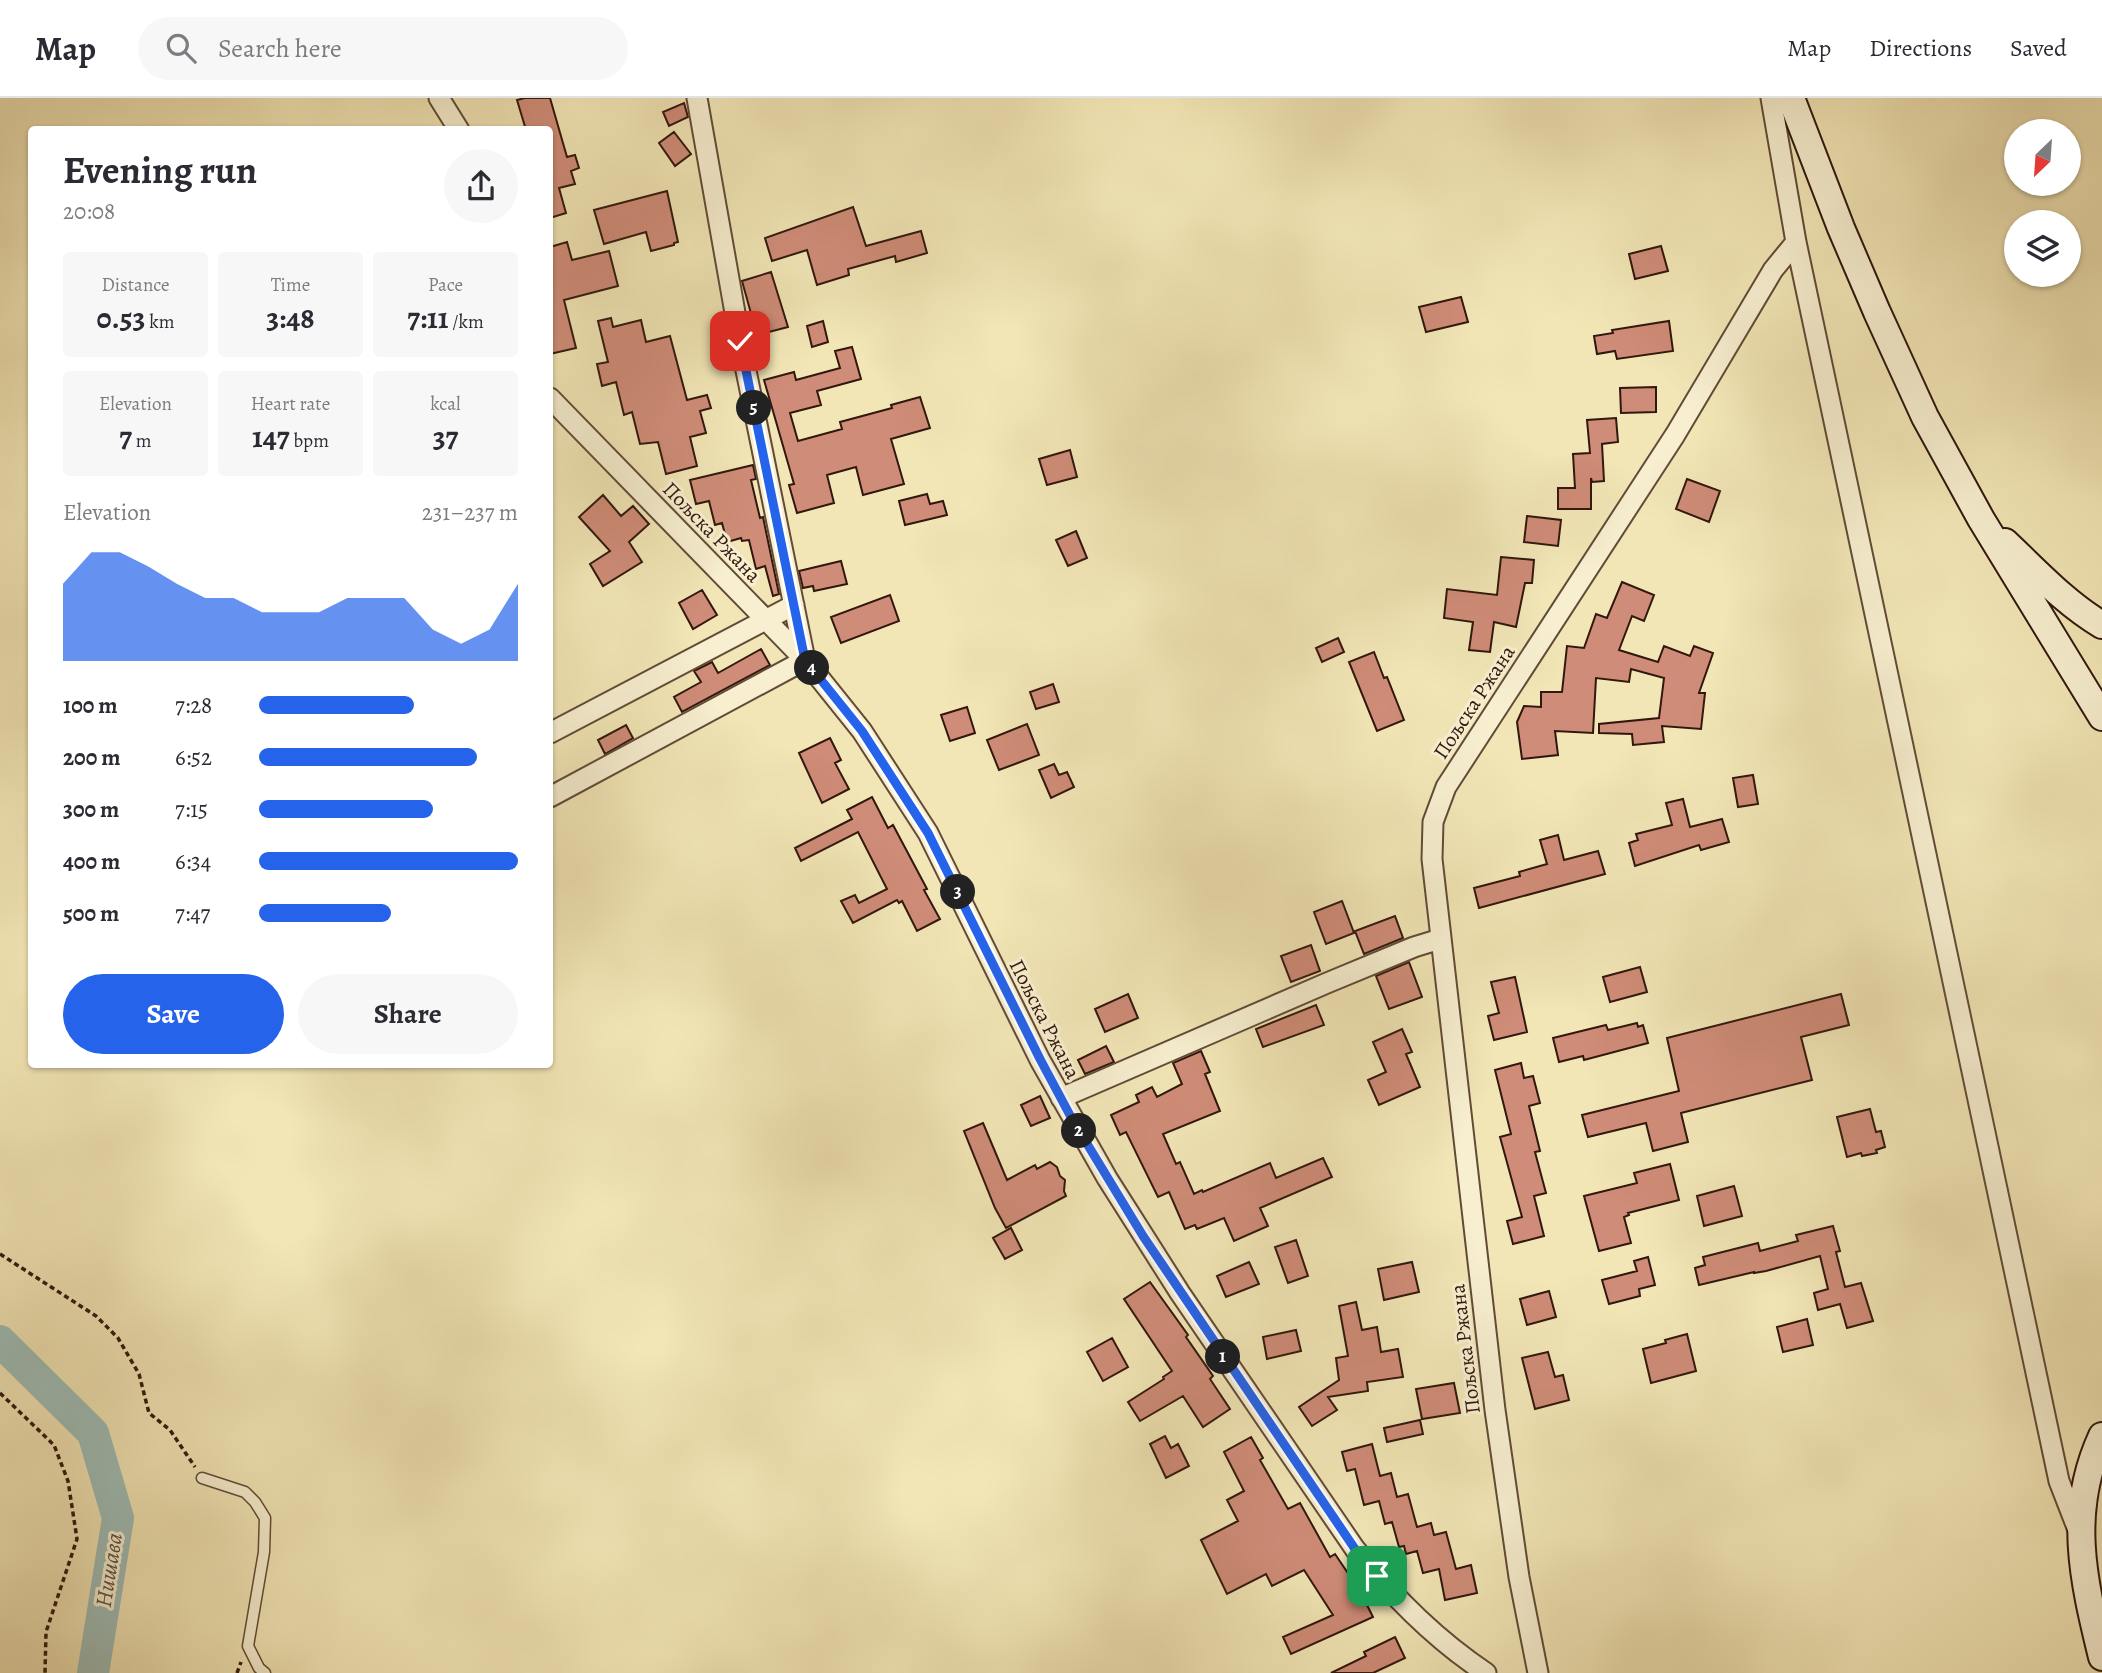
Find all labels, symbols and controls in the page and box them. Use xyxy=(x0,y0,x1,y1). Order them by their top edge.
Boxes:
search box xyxy=(138,17,628,80)
text: Map xyxy=(35,26,96,71)
icon: search xyxy=(162,29,200,67)
text: Search here xyxy=(218,31,342,66)
text: Map xyxy=(1787,32,1831,64)
text: Directions xyxy=(1869,32,1972,64)
text: Saved xyxy=(2010,32,2067,64)
north arrow xyxy=(2004,119,2081,196)
map controls xyxy=(2004,119,2081,287)
text: Evening run xyxy=(63,144,257,196)
button: share xyxy=(444,149,518,223)
text: 20:08 xyxy=(63,196,115,227)
button: layers xyxy=(2004,210,2081,287)
text: Distance xyxy=(101,272,170,298)
text: Time xyxy=(271,272,310,298)
text: Pace xyxy=(428,272,463,298)
text: 0.53 xyxy=(96,298,146,338)
text: 3:48 xyxy=(266,298,315,338)
text: 7:11 xyxy=(407,298,449,338)
text: km xyxy=(146,309,175,335)
text: /km xyxy=(449,309,484,335)
pin xyxy=(710,311,770,371)
icon: check xyxy=(721,322,759,360)
pin: 5 xyxy=(736,390,772,426)
text: Elevation xyxy=(99,391,172,417)
text: Heart rate xyxy=(251,391,330,417)
text: kcal xyxy=(430,391,461,417)
text: 5 xyxy=(749,394,758,420)
text: 7 xyxy=(119,417,132,457)
text: 147 xyxy=(252,417,290,457)
text: 37 xyxy=(433,417,458,457)
text: m xyxy=(132,428,152,454)
text: bpm xyxy=(290,428,329,454)
street label: Пољска Ржана xyxy=(657,475,768,589)
text: Elevation xyxy=(63,497,151,528)
text: 231–237 m xyxy=(422,497,518,528)
street label: Пољска Ржана xyxy=(1427,639,1521,764)
pin: 4 xyxy=(794,650,830,686)
text: 4 xyxy=(807,654,816,680)
text: 100 m xyxy=(63,690,118,721)
text: 7:28 xyxy=(175,690,212,721)
text: 200 m xyxy=(63,742,121,773)
text: 6:52 xyxy=(175,742,212,773)
text: 300 m xyxy=(63,794,119,825)
text: 7:15 xyxy=(175,794,208,825)
text: 400 m xyxy=(63,846,120,877)
text: 6:34 xyxy=(175,846,211,877)
pin: 3 xyxy=(940,874,976,910)
text: 3 xyxy=(953,878,962,904)
text: 500 m xyxy=(63,898,119,929)
text: 7:47 xyxy=(175,898,210,929)
street label: Пољска Ржана xyxy=(1003,954,1087,1084)
button: Save xyxy=(63,974,284,1054)
button: Share xyxy=(298,974,518,1054)
pin: 2 xyxy=(1062,1114,1096,1148)
text: 2 xyxy=(1074,1117,1083,1143)
street label: Пољска Ржана xyxy=(1443,1282,1487,1416)
pin: 1 xyxy=(1206,1340,1240,1374)
text: 1 xyxy=(1219,1343,1226,1369)
water label: Нишава xyxy=(88,1530,130,1609)
pin xyxy=(1347,1546,1407,1606)
icon: arrive xyxy=(1358,1557,1396,1595)

